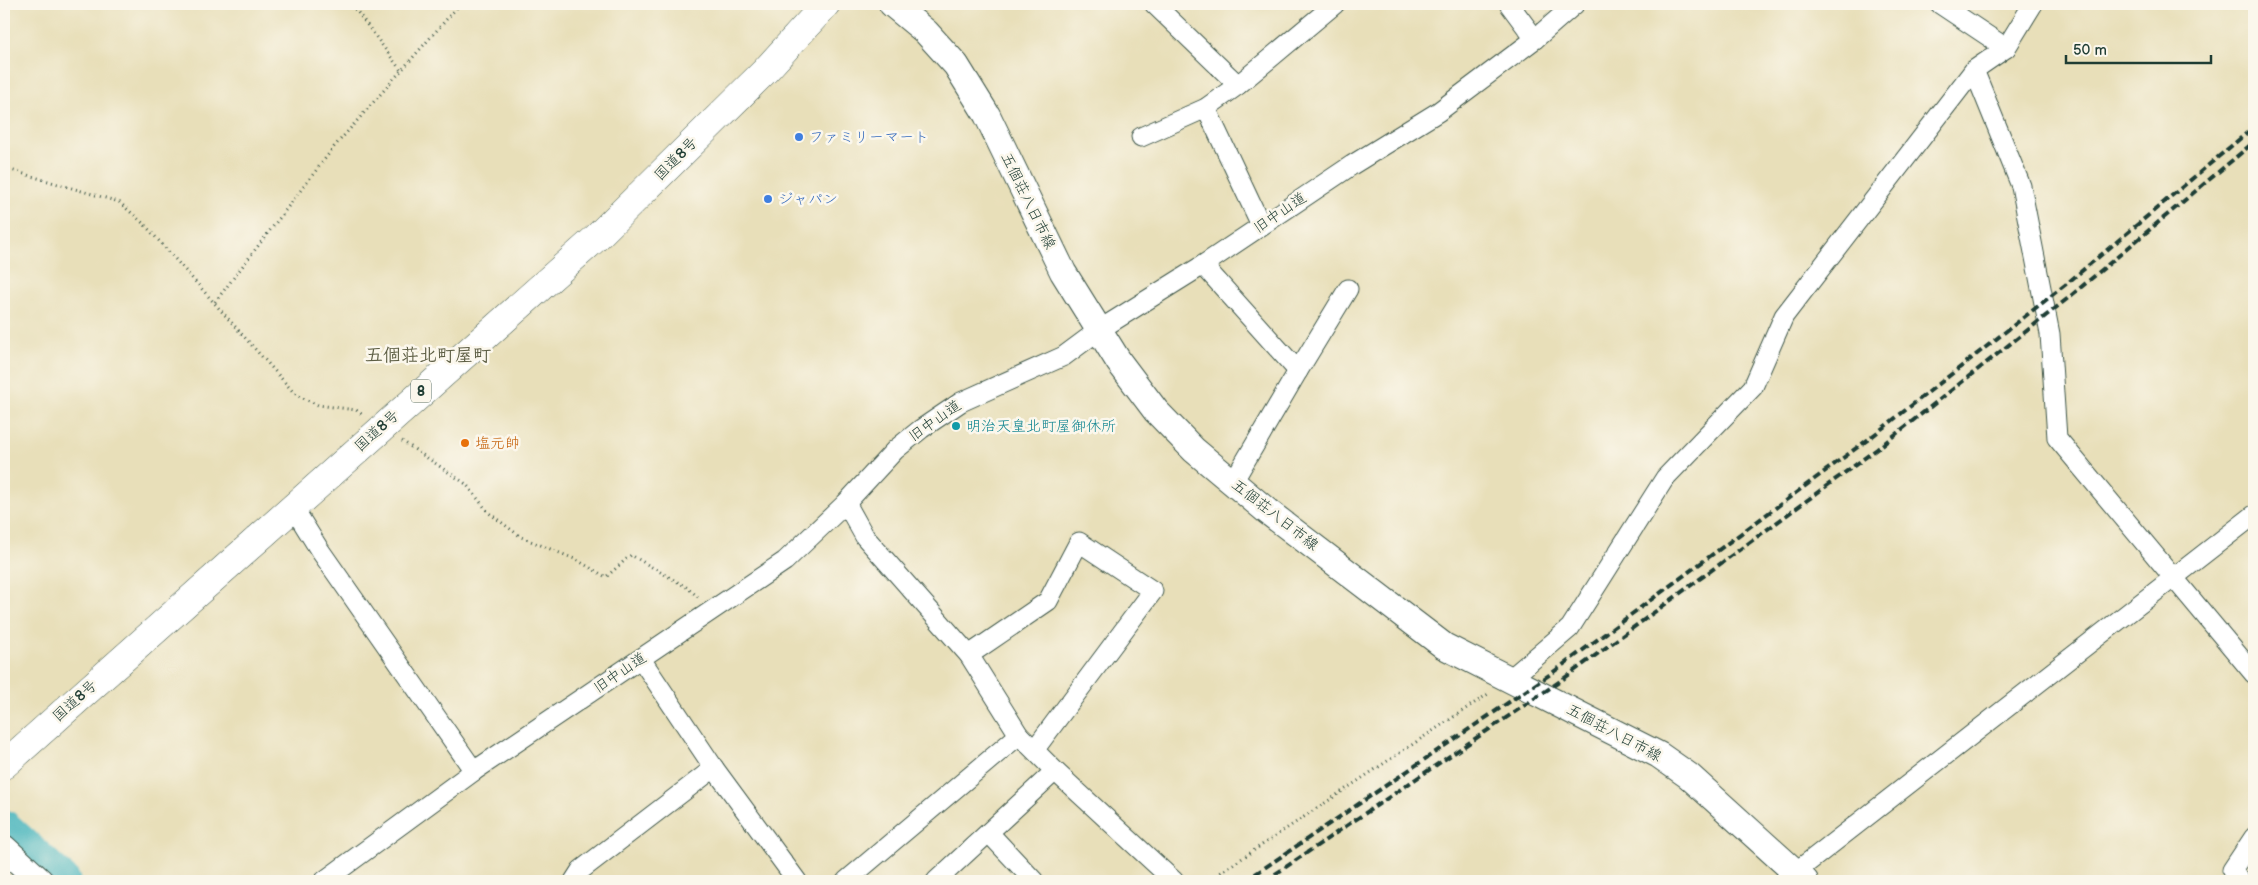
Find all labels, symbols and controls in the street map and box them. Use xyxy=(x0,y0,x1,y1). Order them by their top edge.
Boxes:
scale bar xyxy=(2066,32,2210,64)
text: 50 m xyxy=(2073,41,2107,60)
place label: ファミリーマート xyxy=(809,128,929,147)
marker: ファミリーマート xyxy=(793,131,805,143)
street label: 国道8号 xyxy=(650,133,702,185)
street label: 五個荘八日市線 xyxy=(996,150,1060,252)
street label: 旧中山道 xyxy=(1250,188,1310,238)
place label: ジャパン xyxy=(778,190,838,209)
marker: ジャパン xyxy=(762,193,774,205)
district label: 五個荘北町屋町 xyxy=(365,345,491,366)
road number: 8 xyxy=(411,380,431,402)
street label: 旧中山道 xyxy=(905,396,965,446)
street label: 国道8号 xyxy=(351,406,403,456)
place label: 明治天皇北町屋御休所 xyxy=(966,417,1116,436)
marker: 明治天皇北町屋御休所 xyxy=(950,420,962,432)
place label: 塩元帥 xyxy=(475,434,520,453)
marker: 塩元帥 xyxy=(459,437,471,449)
street label: 五個荘八日市線 xyxy=(1228,475,1322,555)
street label: 旧中山道 xyxy=(590,648,650,698)
street label: 国道8号 xyxy=(49,676,101,726)
street label: 五個荘八日市線 xyxy=(1563,700,1665,766)

